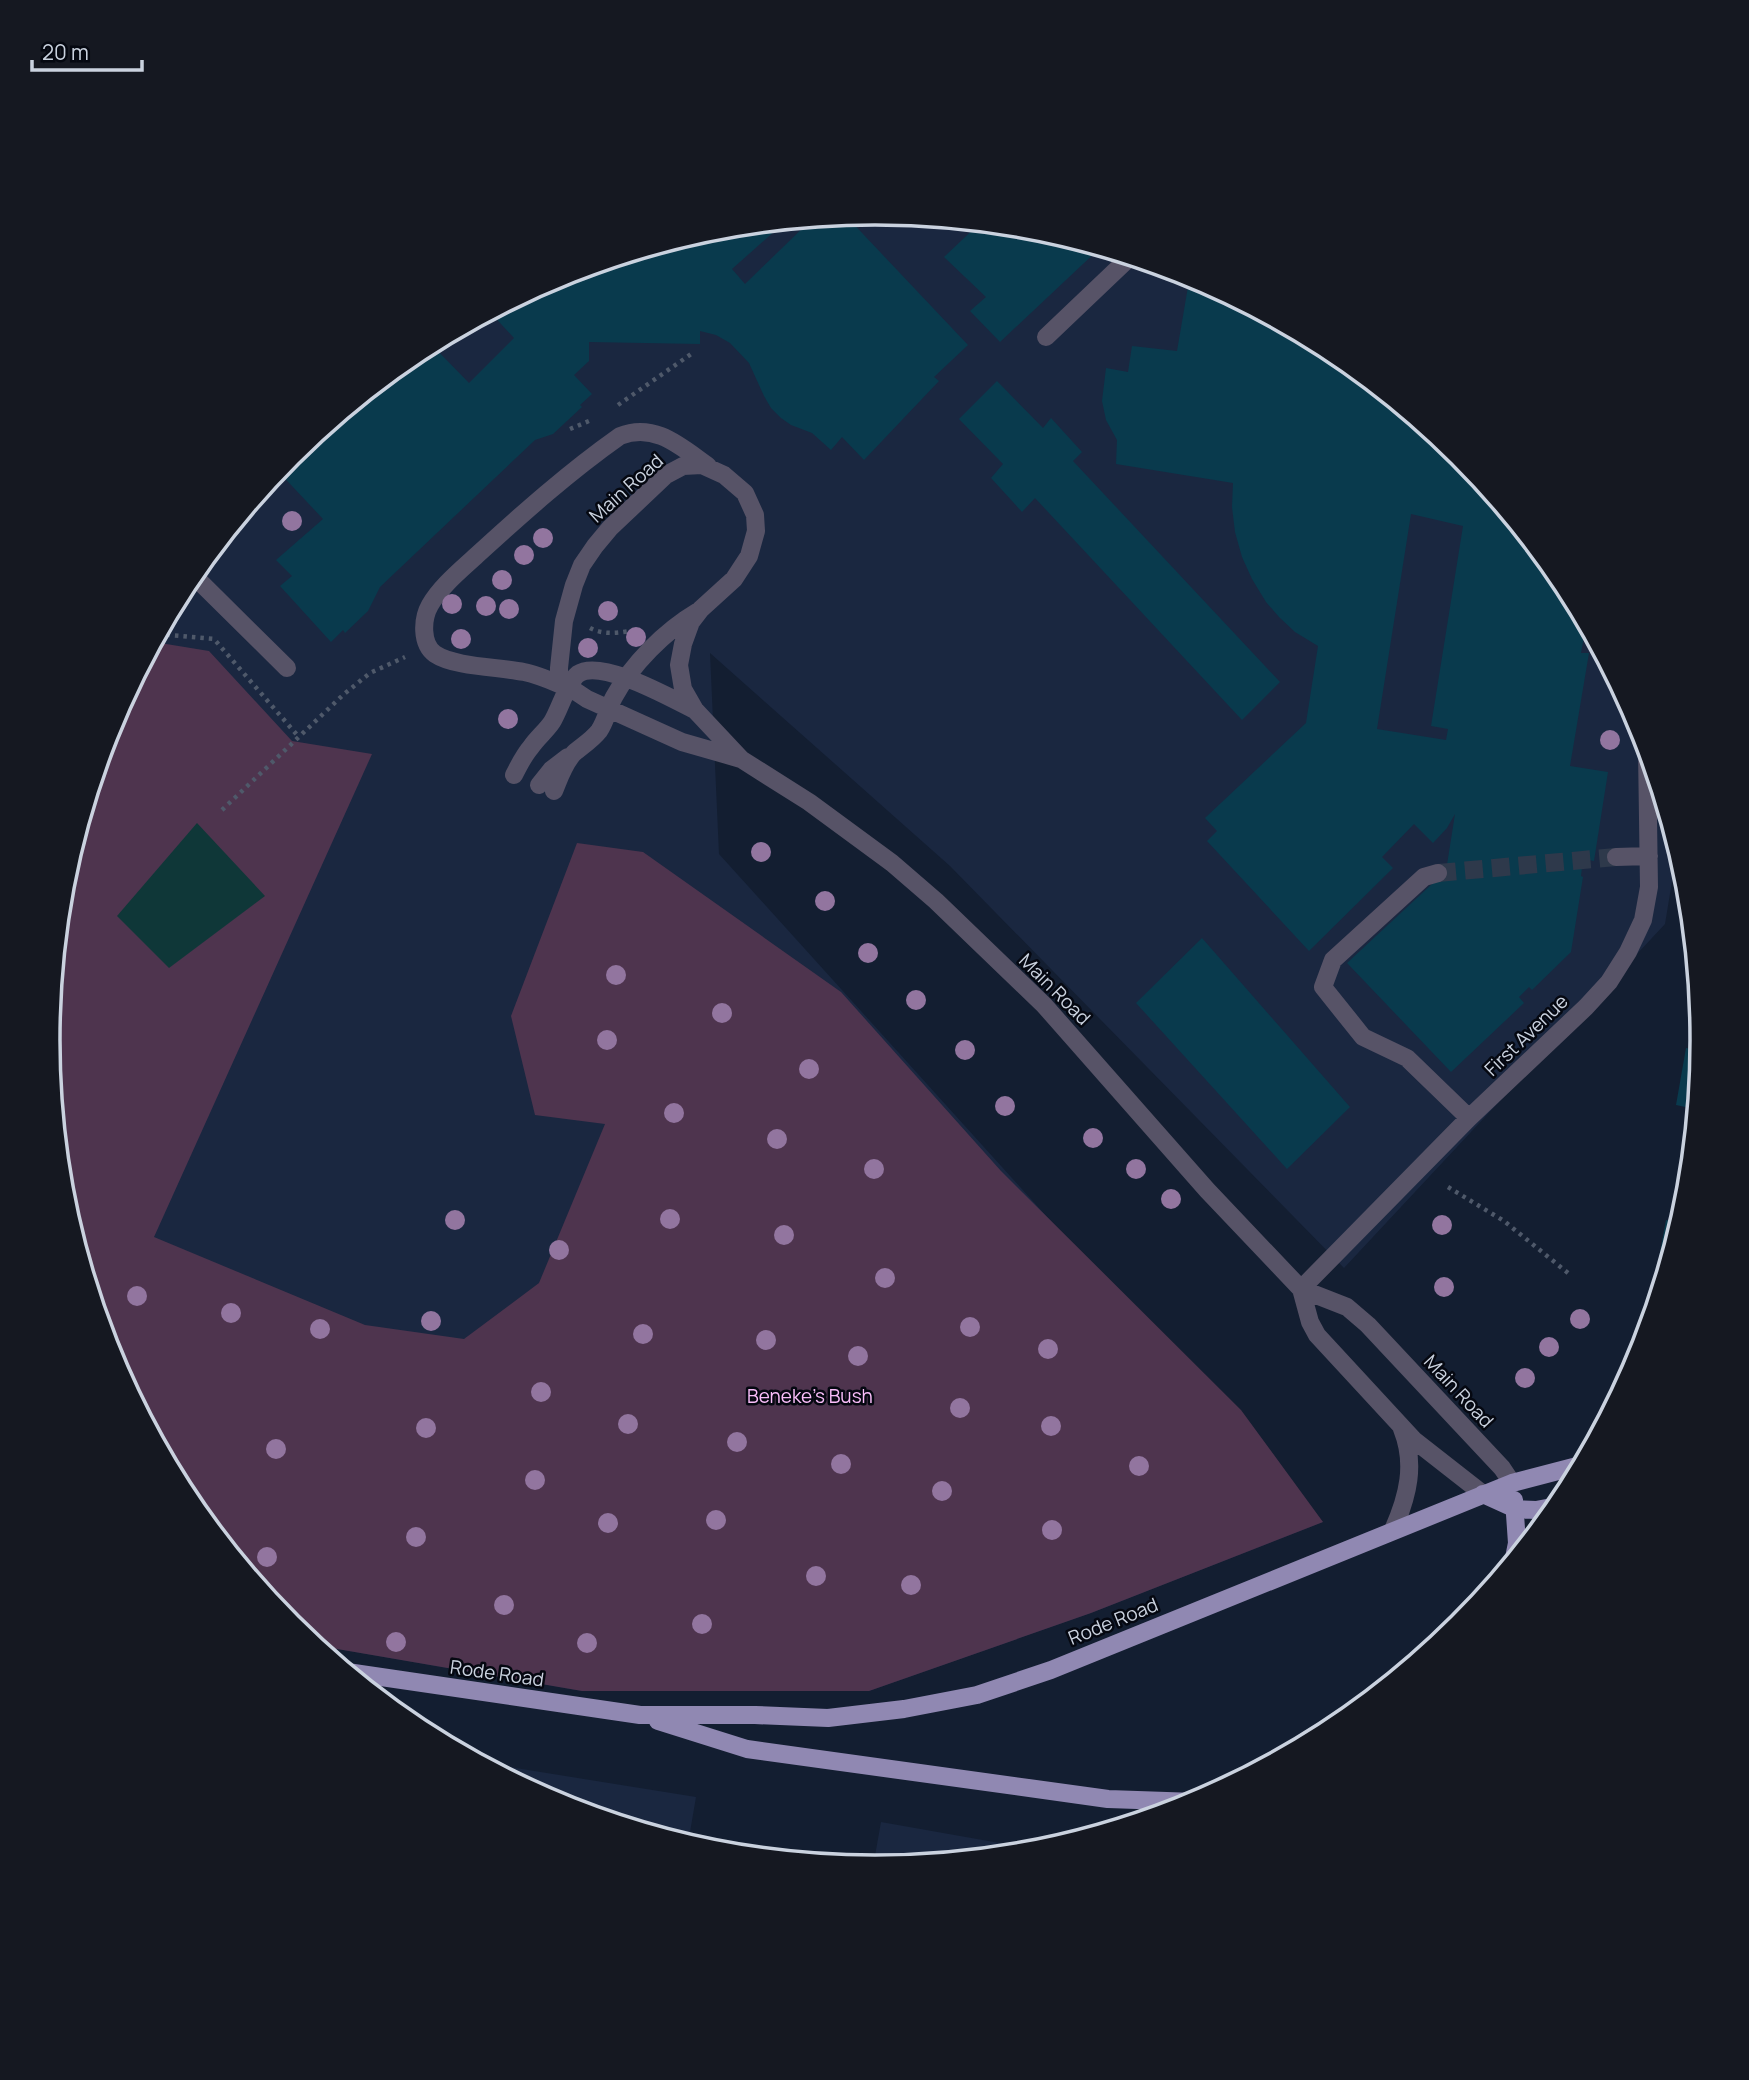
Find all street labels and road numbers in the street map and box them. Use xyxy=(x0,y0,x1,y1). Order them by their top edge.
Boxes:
street label: Main Road xyxy=(583,448,669,528)
street label: Main Road xyxy=(1014,948,1096,1030)
street label: First Avenue xyxy=(1479,989,1573,1081)
street label: Main Road xyxy=(1418,1349,1500,1433)
street label: Rode Road xyxy=(1064,1591,1162,1651)
street label: Rode Road xyxy=(448,1654,546,1692)

